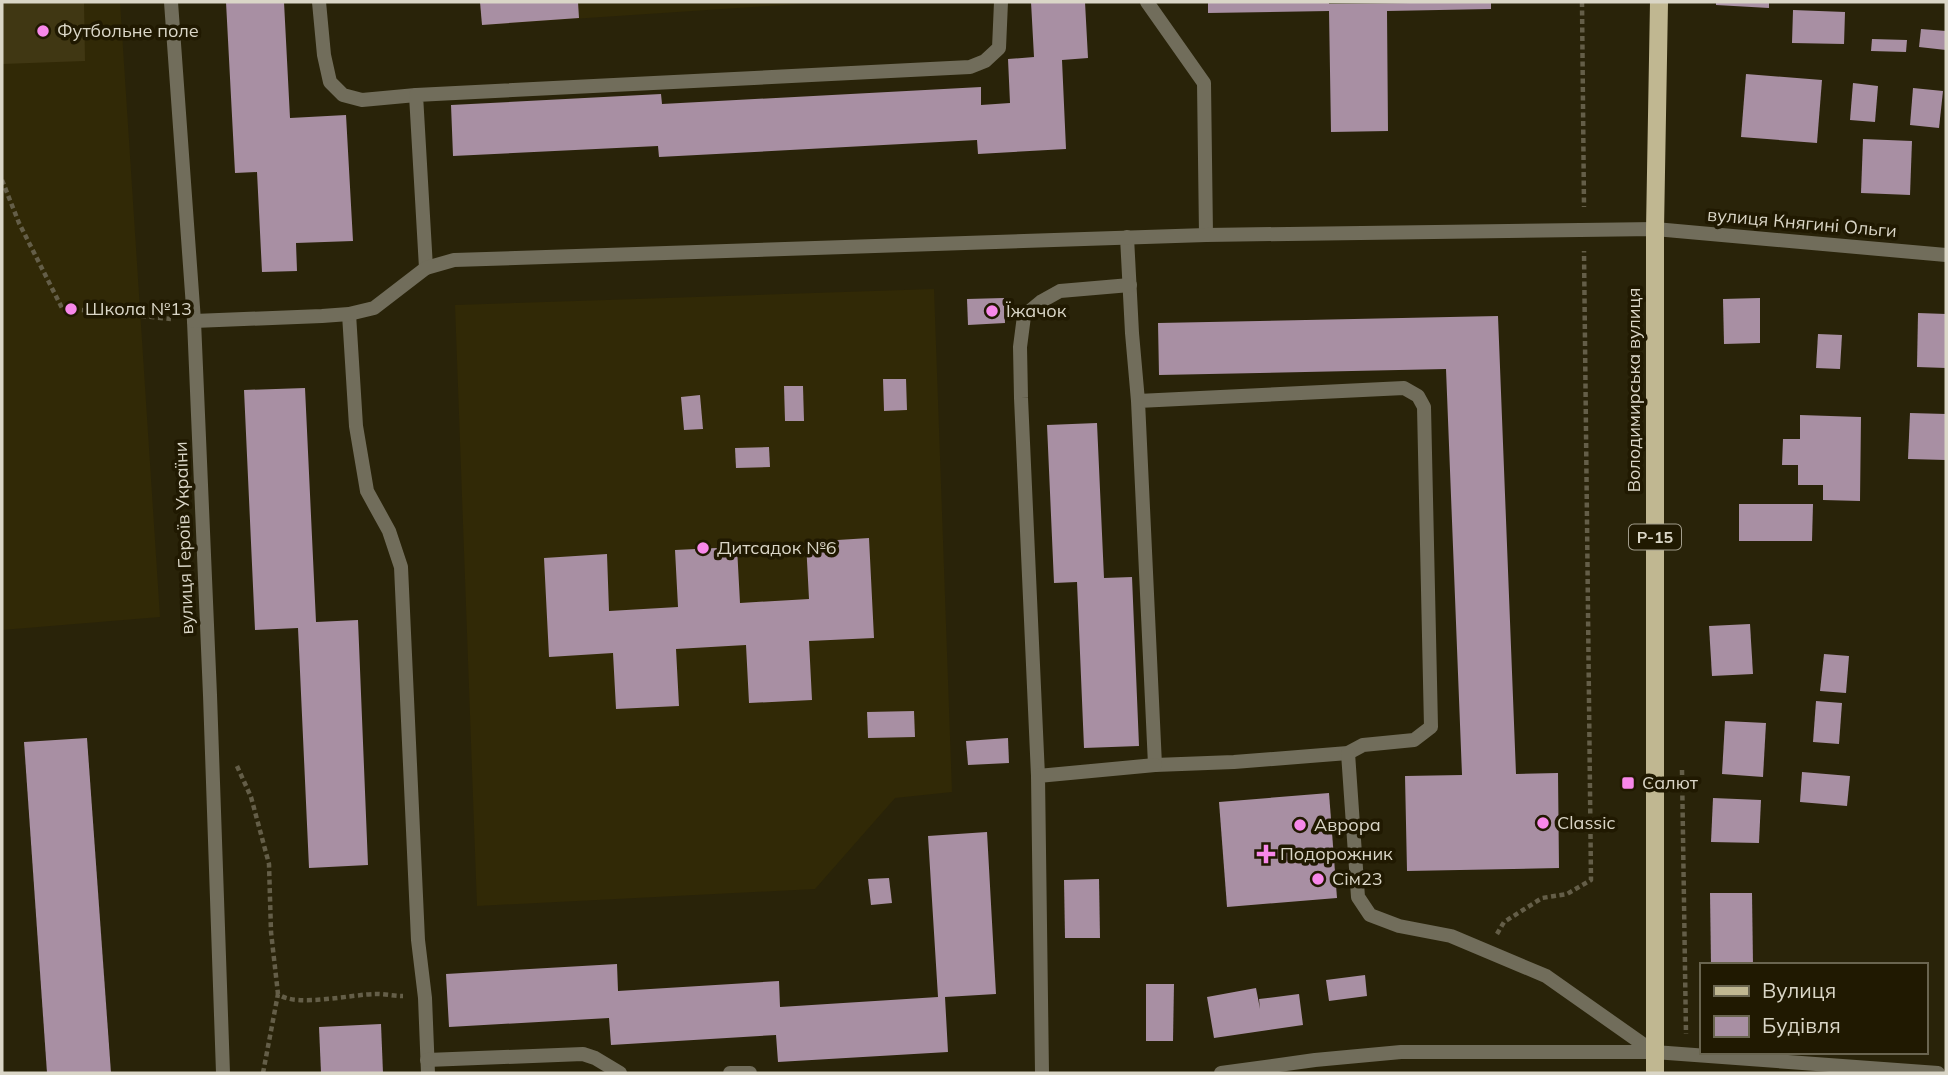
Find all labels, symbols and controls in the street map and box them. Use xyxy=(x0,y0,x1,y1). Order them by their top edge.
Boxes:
place label: Футбольне поле xyxy=(57,19,199,42)
marker: Футбольне поле xyxy=(35,23,51,39)
street label: вулиця Княгині Ольги xyxy=(1706,203,1898,242)
street label: Володимирська вулиця xyxy=(1622,288,1645,492)
place label: Школа №13 xyxy=(85,297,192,320)
place label: Їжачок xyxy=(1005,299,1067,322)
marker: Школа №13 xyxy=(63,301,79,317)
marker: Їжачок xyxy=(984,303,1000,319)
street label: вулиця Героїв України xyxy=(169,441,198,635)
road number: Р-15 xyxy=(1629,524,1681,550)
place label: Дитсадок №6 xyxy=(717,536,837,559)
marker: Дитсадок №6 xyxy=(695,540,711,556)
place label: Салют xyxy=(1642,771,1699,794)
marker: Салют xyxy=(1620,775,1636,791)
place label: Classic xyxy=(1557,811,1616,834)
place label: Аврора xyxy=(1314,813,1381,836)
marker: Classic xyxy=(1535,815,1551,831)
marker: Аврора xyxy=(1292,817,1308,833)
place label: Подорожник xyxy=(1280,842,1393,865)
marker: Подорожник xyxy=(1258,846,1274,862)
place label: Сім23 xyxy=(1332,867,1383,890)
marker: Сім23 xyxy=(1310,871,1326,887)
legend xyxy=(1700,963,1927,1054)
text: Вулиця xyxy=(1762,977,1836,1003)
text: Будівля xyxy=(1762,1012,1841,1038)

